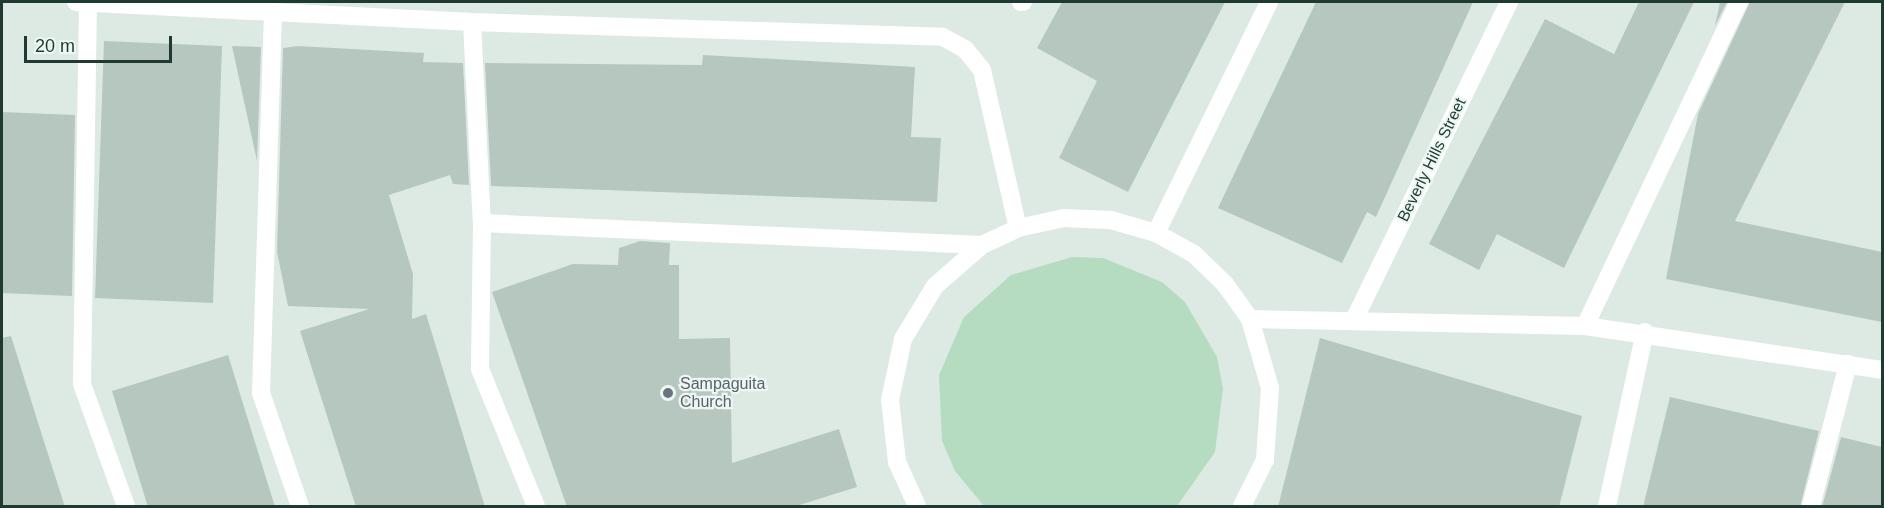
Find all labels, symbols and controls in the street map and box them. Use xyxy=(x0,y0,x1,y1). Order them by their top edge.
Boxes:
scale bar xyxy=(27,24,176,62)
text: 20 m xyxy=(35,36,75,56)
street label: Beverly Hills Street xyxy=(1394,95,1470,225)
place label: Sampaguita Church xyxy=(680,374,765,412)
marker: Sampaguita Church xyxy=(661,386,675,400)

